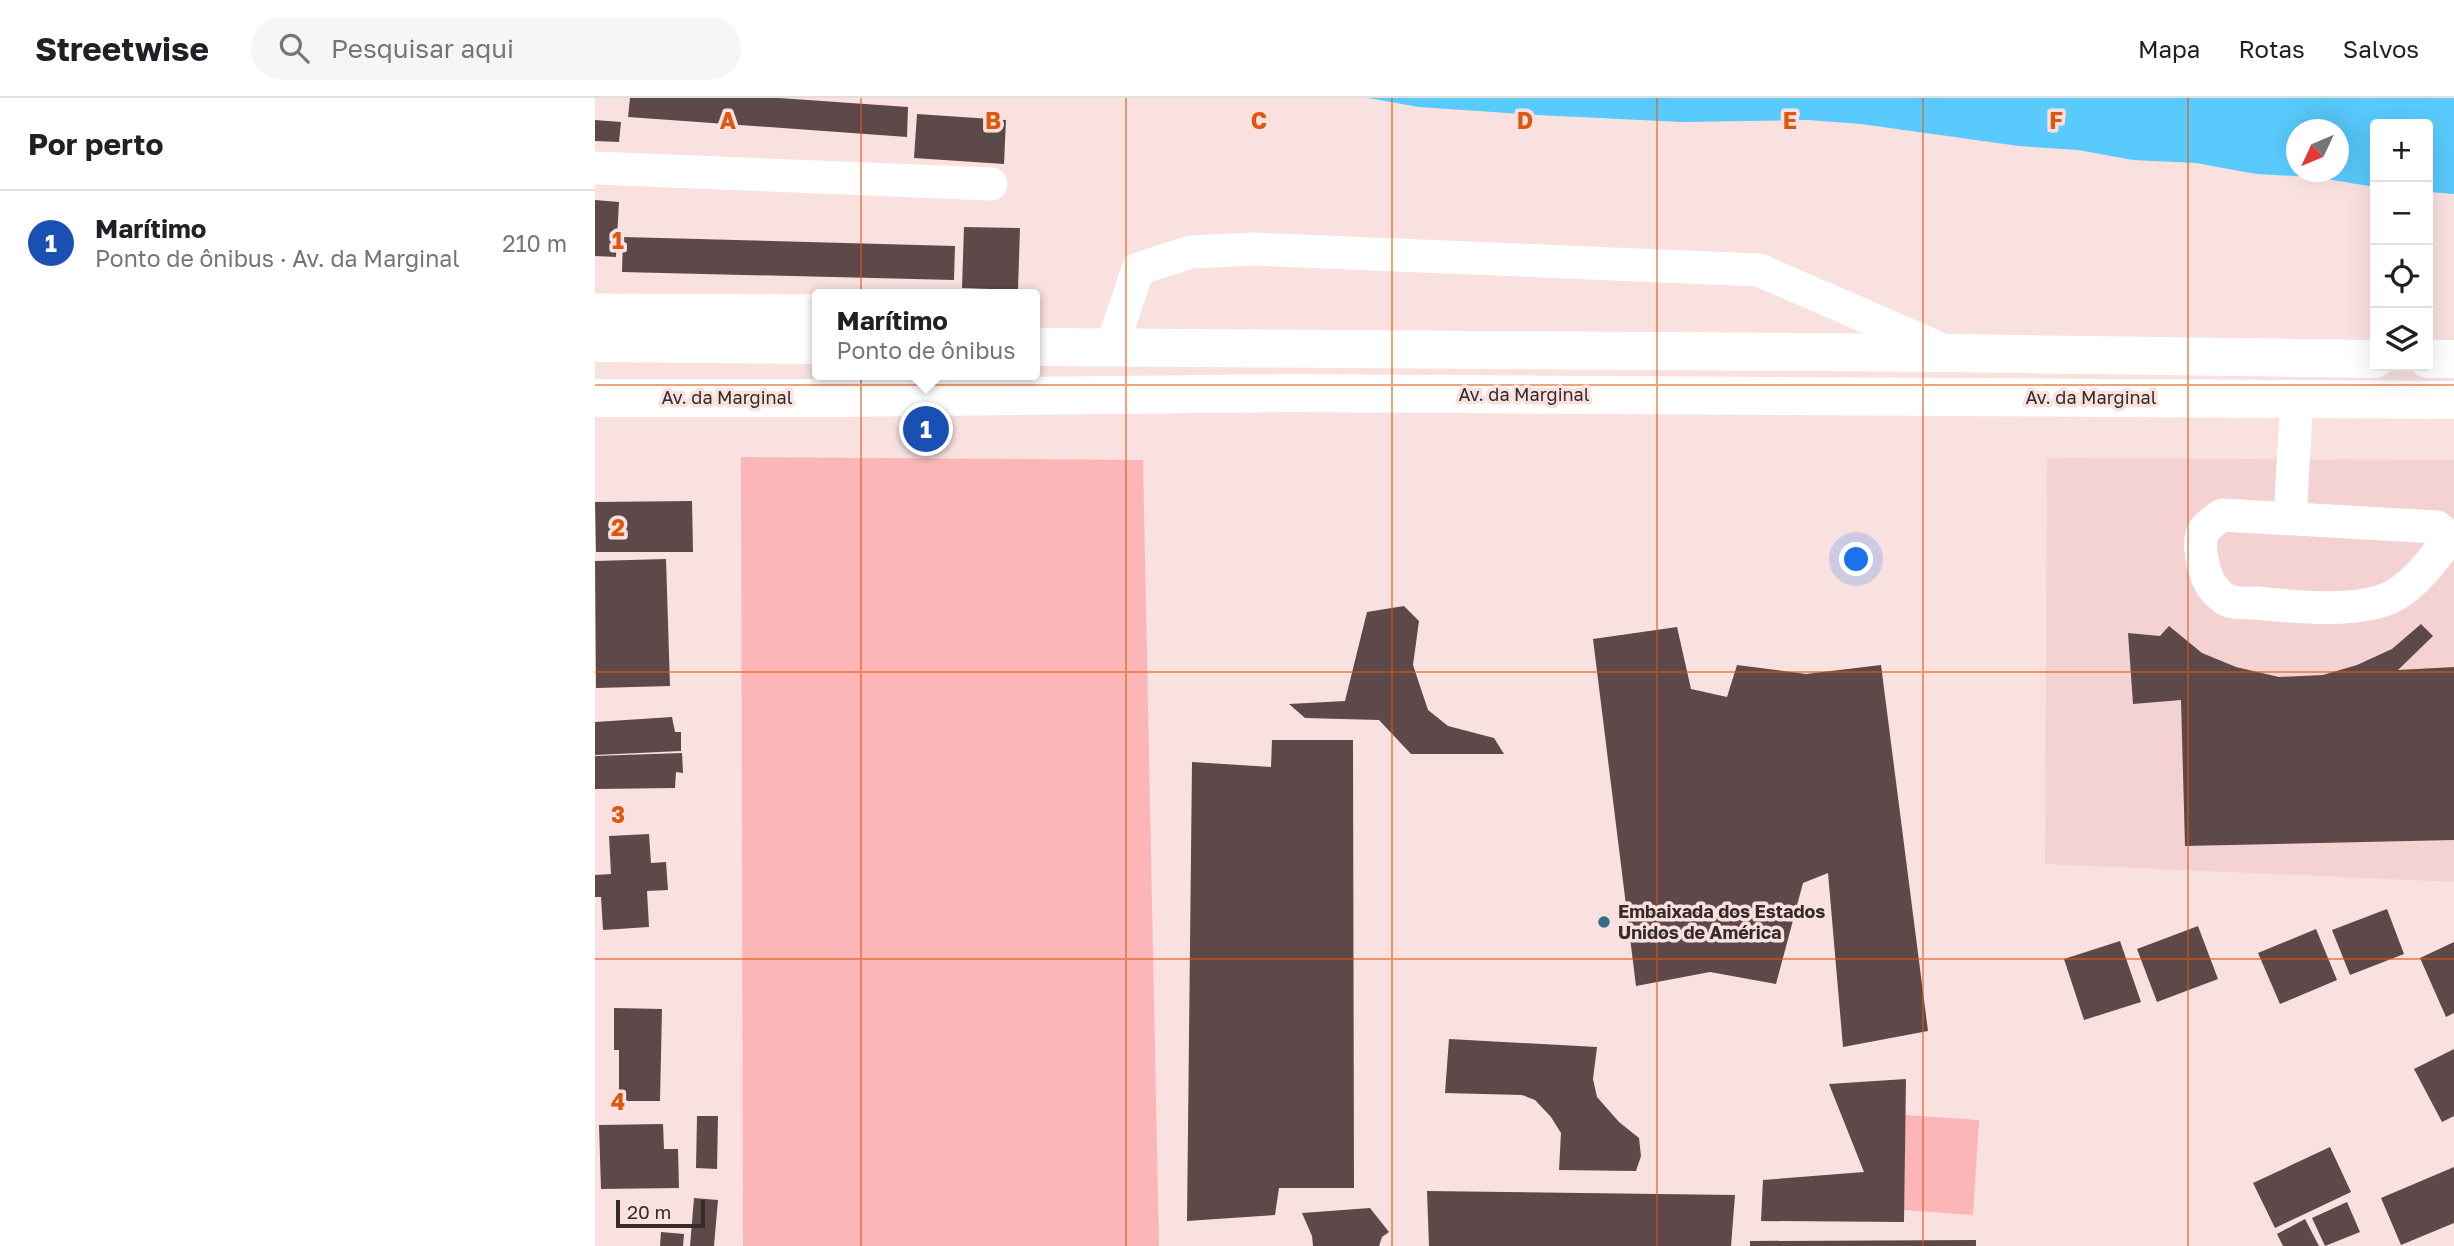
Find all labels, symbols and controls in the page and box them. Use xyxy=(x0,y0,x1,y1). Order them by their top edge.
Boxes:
search box xyxy=(251,17,741,80)
text: Streetwise xyxy=(35,29,209,68)
icon: search xyxy=(275,29,313,67)
text: Pesquisar aqui xyxy=(331,33,514,64)
text: Mapa xyxy=(2138,34,2200,63)
text: Rotas xyxy=(2238,34,2305,63)
text: Salvos xyxy=(2343,34,2419,63)
text: A xyxy=(720,106,737,134)
text: B xyxy=(985,106,1001,134)
text: C xyxy=(1251,106,1267,134)
text: D xyxy=(1517,106,1533,134)
text: E xyxy=(1783,106,1797,134)
text: F xyxy=(2049,106,2063,134)
north arrow xyxy=(2286,119,2349,182)
map controls xyxy=(2370,119,2433,371)
button: + xyxy=(2370,119,2433,182)
text: Por perto xyxy=(28,126,163,162)
button: − xyxy=(2370,182,2433,245)
text: Marítimo xyxy=(95,213,206,244)
text: 1 xyxy=(612,226,624,254)
text: 1 xyxy=(45,229,57,257)
text: 210 m xyxy=(502,229,567,257)
text: Ponto de ônibus · Av. da Marginal xyxy=(95,244,460,272)
button: locate xyxy=(2370,245,2433,308)
popup xyxy=(812,289,1040,380)
text: Marítimo xyxy=(837,305,948,336)
button: layers xyxy=(2370,308,2433,371)
text: Ponto de ônibus xyxy=(837,336,1015,364)
street label: Av. da Marginal xyxy=(1458,383,1590,405)
street label: Av. da Marginal xyxy=(661,386,793,408)
street label: Av. da Marginal xyxy=(2025,386,2157,408)
pin: 1 xyxy=(903,403,949,455)
text: 2 xyxy=(611,513,625,541)
your location xyxy=(1839,542,1873,576)
text: 3 xyxy=(611,800,625,828)
place label: Embaixada dos Estados Unidos de América xyxy=(1618,900,1825,943)
marker: Embaixada dos Estados Unidos de América xyxy=(1596,914,1612,930)
text: 4 xyxy=(611,1087,625,1115)
scale bar xyxy=(616,1197,705,1229)
text: 20 m xyxy=(627,1200,671,1223)

